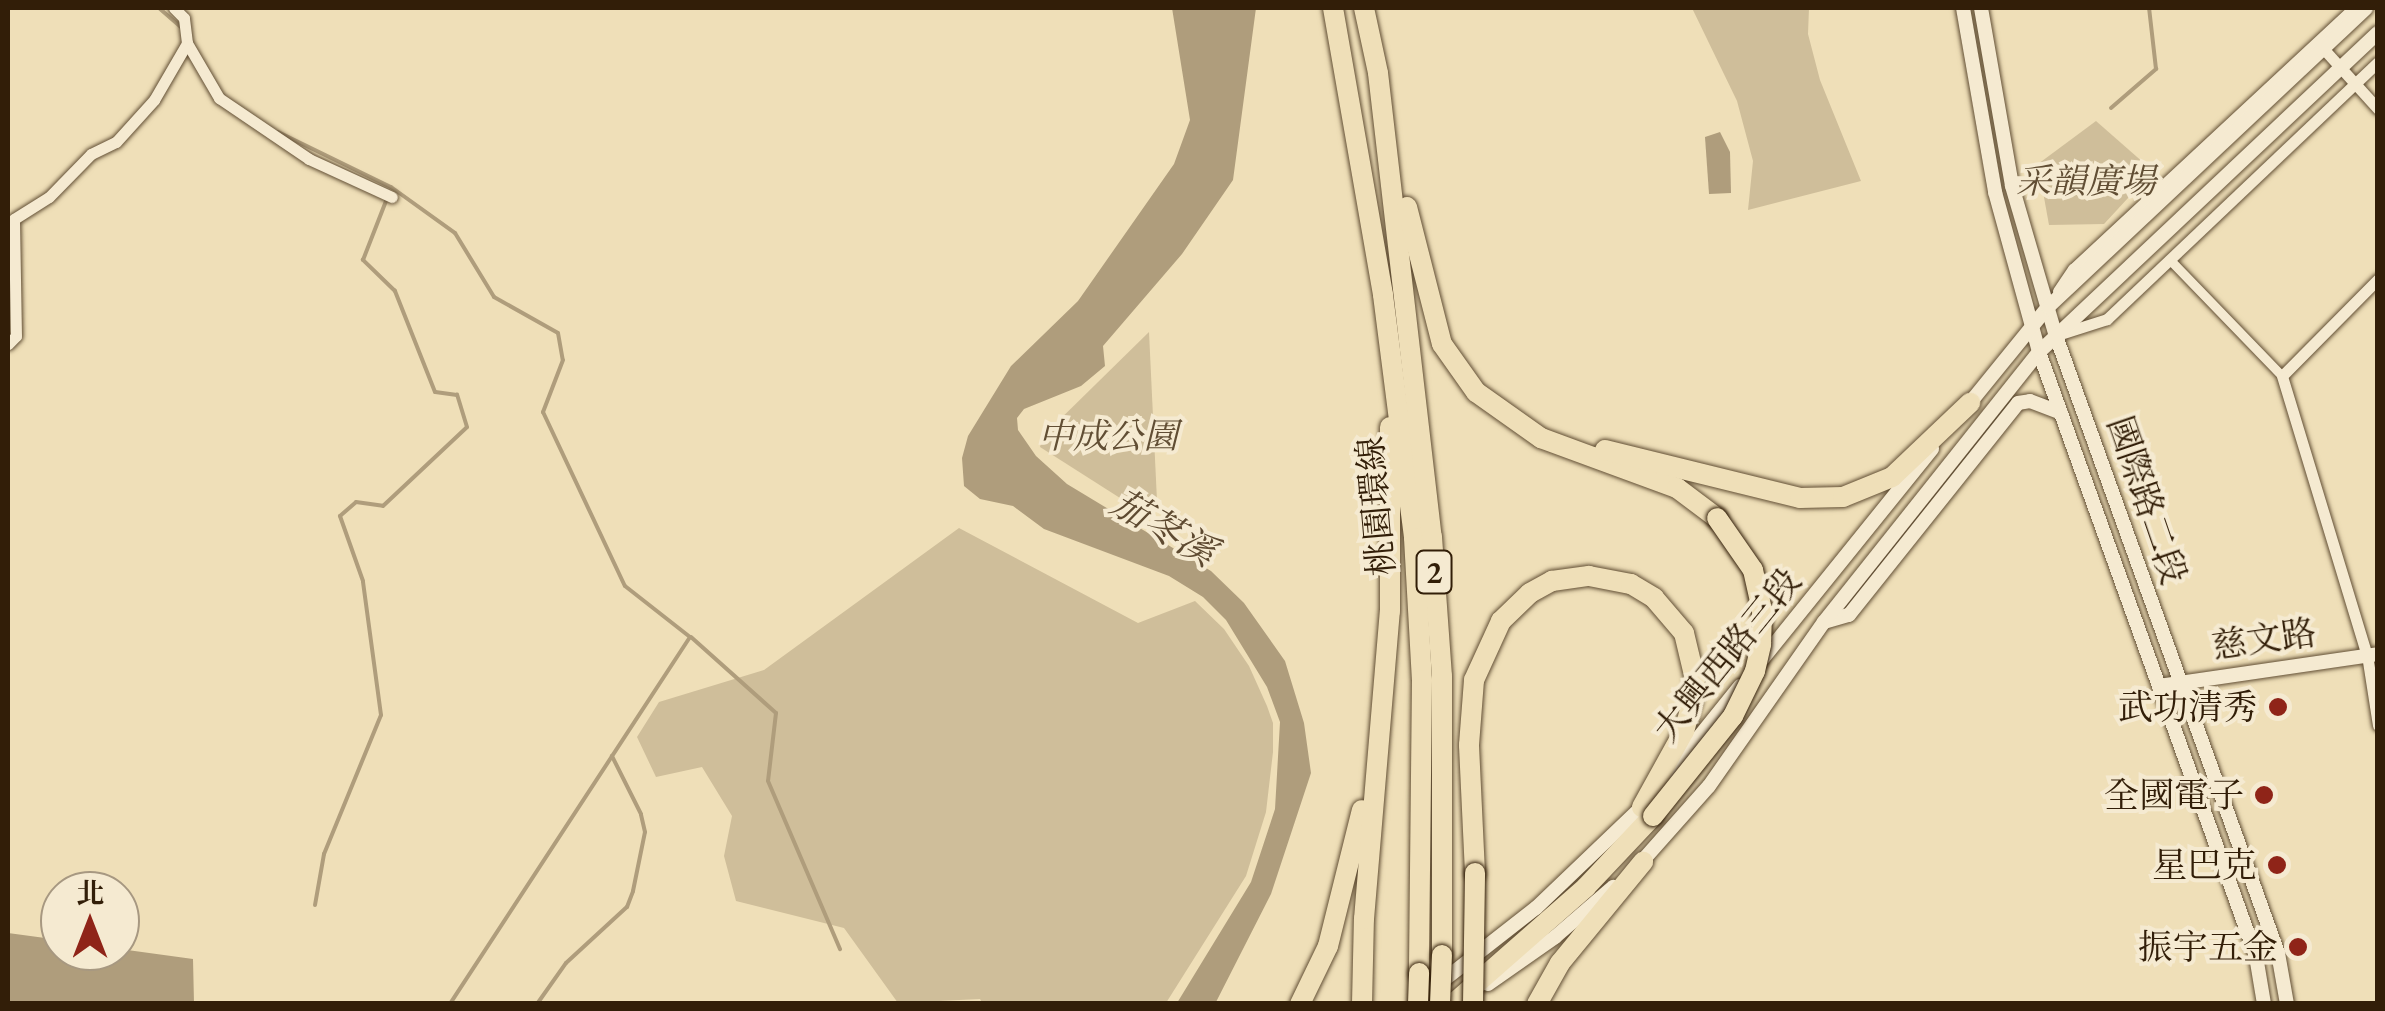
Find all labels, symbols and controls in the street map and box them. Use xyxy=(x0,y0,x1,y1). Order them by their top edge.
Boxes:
park label: 采韻廣場 xyxy=(2016,160,2156,202)
street label: 國際路二段 xyxy=(2099,410,2195,590)
park label: 中成公園 xyxy=(1038,415,1178,457)
street label: 桃園環線 xyxy=(1349,434,1403,578)
water label: 茄苳溪 xyxy=(1103,479,1225,575)
road number: 2 xyxy=(1414,545,1454,599)
street label: 大興西路三段 xyxy=(1645,560,1809,750)
street label: 慈文路 xyxy=(2209,611,2319,667)
place label: 武功清秀 xyxy=(2118,686,2258,728)
marker: 武功清秀 xyxy=(2267,696,2289,718)
place label: 全國電子 xyxy=(2104,774,2244,816)
marker: 全國電子 xyxy=(2253,784,2275,806)
place label: 星巴克 xyxy=(2152,844,2257,886)
marker: 星巴克 xyxy=(2266,854,2288,876)
north arrow xyxy=(40,871,140,971)
text: 北 xyxy=(76,875,104,911)
place label: 振宇五金 xyxy=(2138,926,2278,968)
marker: 振宇五金 xyxy=(2287,936,2309,958)

